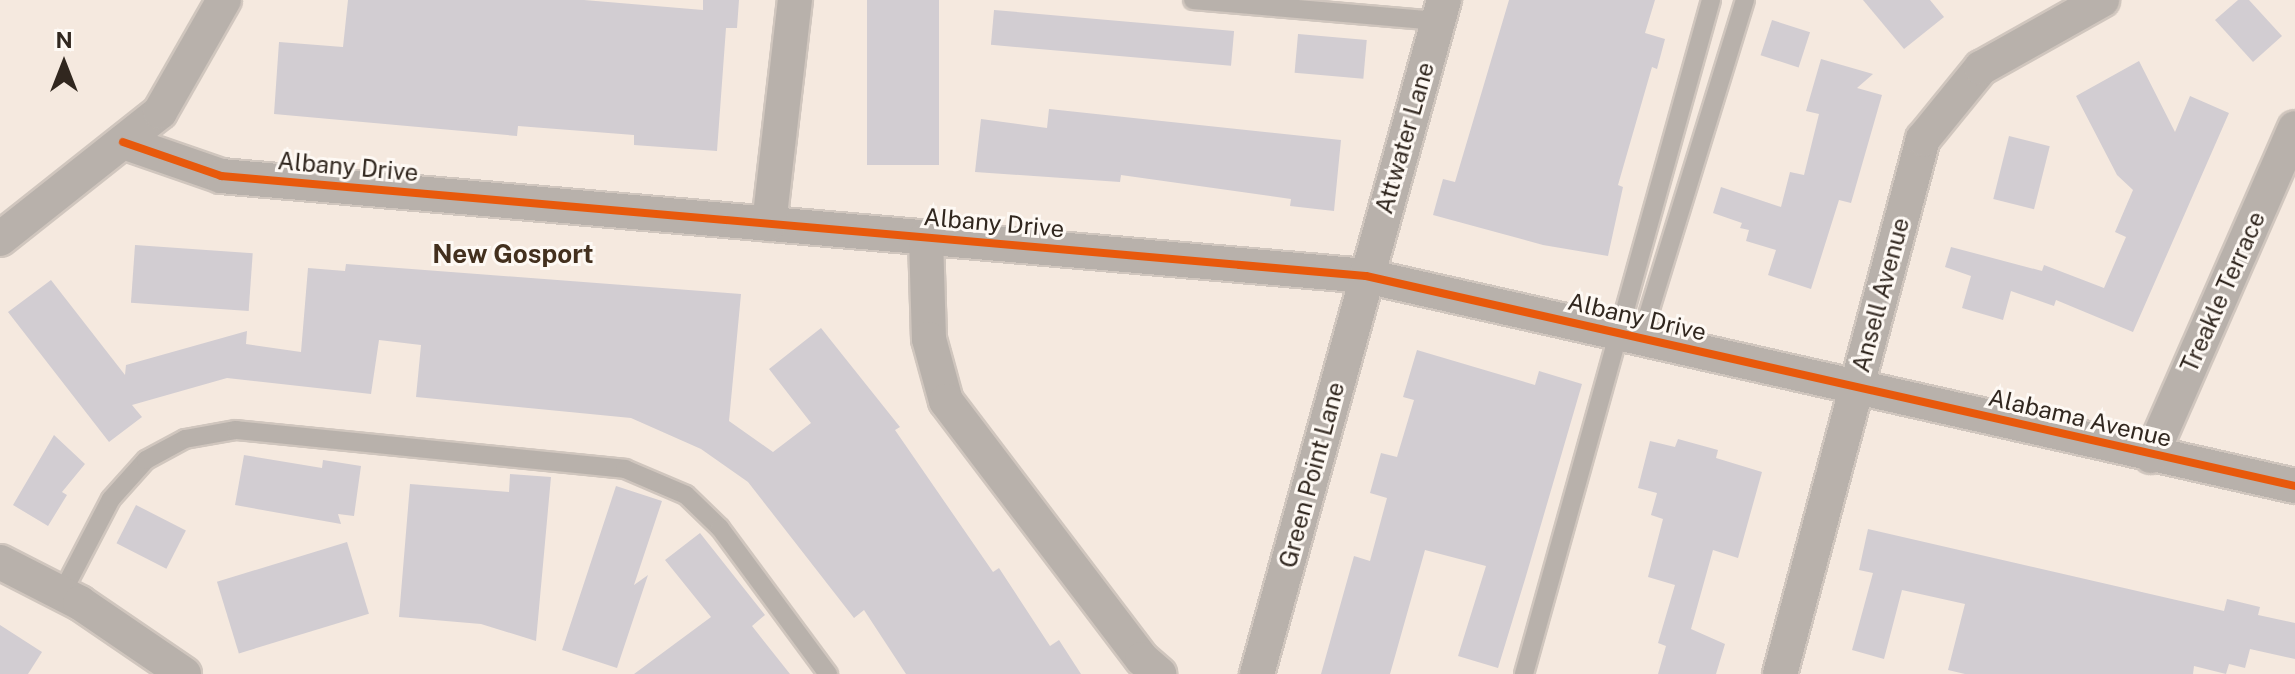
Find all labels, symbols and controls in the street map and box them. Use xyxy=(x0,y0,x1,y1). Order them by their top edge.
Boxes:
north arrow xyxy=(24,24,104,104)
text: N xyxy=(55,27,73,53)
street label: Attwater Lane xyxy=(1370,59,1440,217)
street label: Albany Drive xyxy=(276,147,420,187)
street label: Albany Drive xyxy=(922,203,1066,243)
street label: Treakle Terrace xyxy=(2175,207,2271,377)
street label: Ansell Avenue xyxy=(1847,215,1915,375)
district label: New Gosport xyxy=(432,238,594,270)
street label: Albany Drive xyxy=(1565,287,1709,347)
street label: Green Point Lane xyxy=(1273,379,1351,571)
street label: Alabama Avenue xyxy=(1986,383,2174,453)

